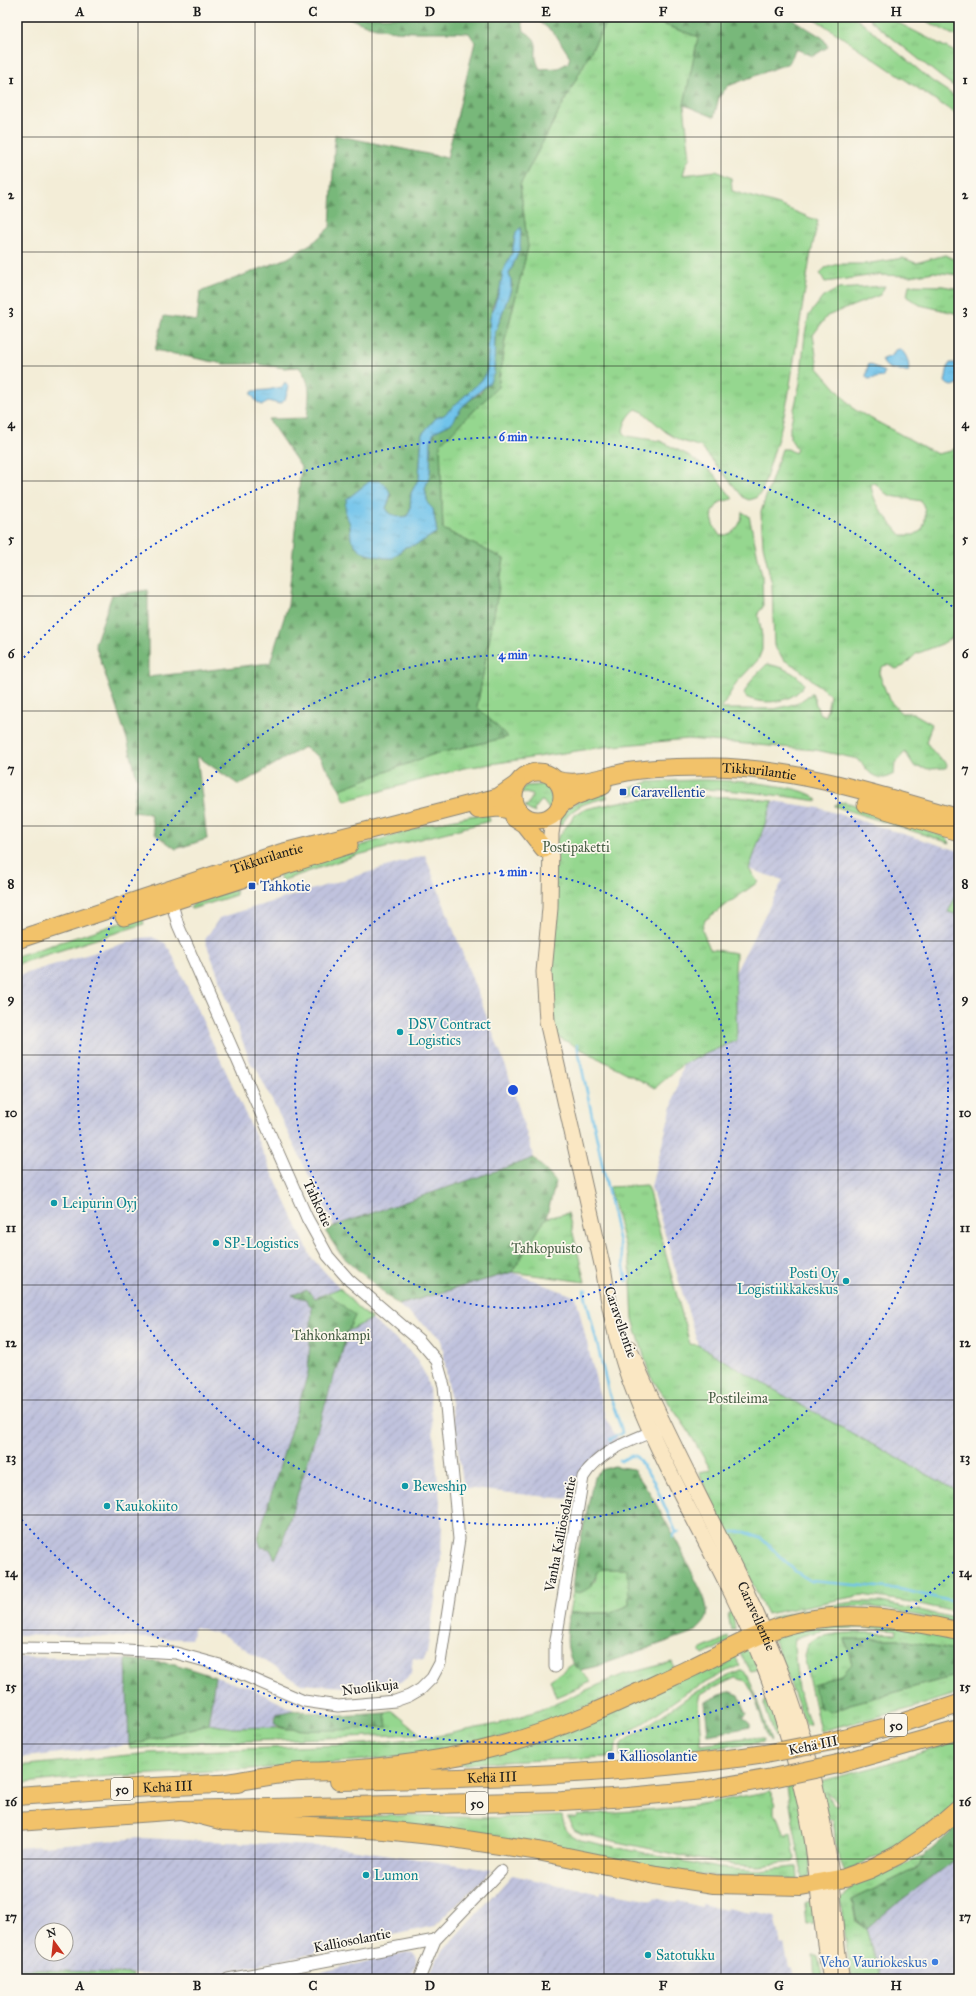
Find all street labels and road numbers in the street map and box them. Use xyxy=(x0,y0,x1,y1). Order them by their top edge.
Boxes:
street label: Tikkurilantie xyxy=(722,759,798,784)
street label: Tikkurilantie xyxy=(229,839,305,878)
street label: Tahkotie xyxy=(299,1177,336,1230)
street label: Caravellentie xyxy=(600,1284,641,1360)
street label: Vanha Kalliosolantie xyxy=(541,1475,580,1594)
street label: Caravellentie xyxy=(733,1579,779,1654)
street label: Nuolikuja xyxy=(341,1676,400,1699)
road number: 50 xyxy=(885,1714,907,1736)
street label: Kehä III xyxy=(787,1732,839,1759)
street label: Kehä III xyxy=(467,1768,518,1787)
street label: Kehä III xyxy=(142,1777,193,1797)
road number: 50 xyxy=(111,1778,133,1800)
road number: 50 xyxy=(466,1792,488,1814)
street label: Kalliosolantie xyxy=(312,1925,392,1956)

